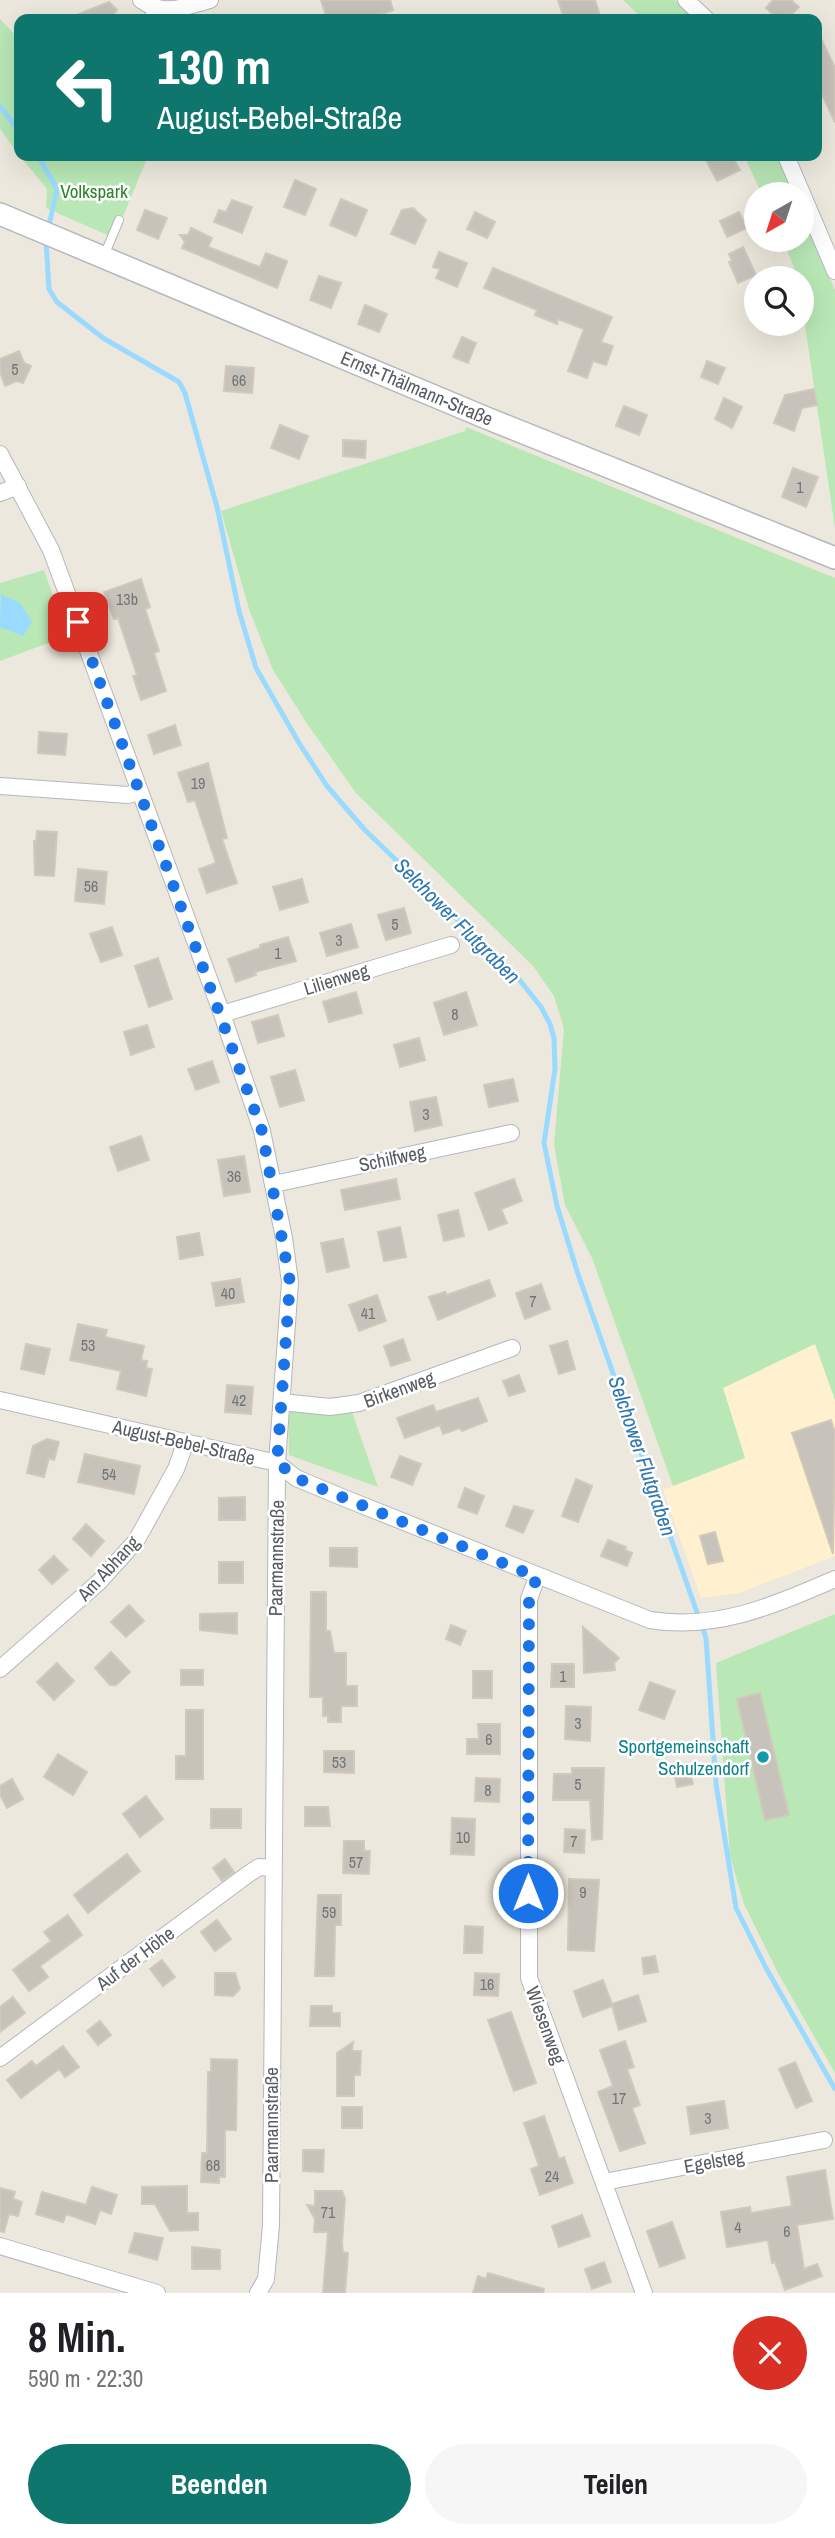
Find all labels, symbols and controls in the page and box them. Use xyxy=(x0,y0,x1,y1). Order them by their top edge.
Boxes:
text: 130 m xyxy=(157,33,271,99)
icon: left xyxy=(42,42,133,133)
text: August-Bebel-Straße xyxy=(157,96,402,139)
park label: Volkspark xyxy=(60,178,128,204)
north arrow xyxy=(744,182,814,252)
map controls xyxy=(744,182,814,336)
button: search xyxy=(744,266,814,336)
street label: Ernst-Thälmann-Straße xyxy=(337,344,497,432)
house number: 5 xyxy=(11,358,19,380)
house number: 66 xyxy=(232,369,246,391)
house number: 1 xyxy=(796,476,804,498)
house number: 13b xyxy=(116,588,138,610)
pin xyxy=(48,592,108,652)
icon: arrive xyxy=(59,603,97,641)
house number: 19 xyxy=(191,772,205,794)
water label: Selchower Flutgraben xyxy=(388,851,527,990)
house number: 56 xyxy=(84,875,98,897)
house number: 5 xyxy=(391,913,399,935)
house number: 3 xyxy=(335,929,343,951)
house number: 1 xyxy=(274,942,282,964)
street label: Lilienweg xyxy=(300,957,372,1001)
house number: 8 xyxy=(451,1003,459,1025)
house number: 3 xyxy=(422,1103,430,1125)
street label: Schilfweg xyxy=(356,1138,428,1178)
house number: 36 xyxy=(227,1165,241,1187)
house number: 40 xyxy=(221,1282,235,1304)
house number: 7 xyxy=(529,1290,537,1312)
house number: 41 xyxy=(361,1302,376,1324)
house number: 53 xyxy=(81,1334,95,1356)
street label: Birkenweg xyxy=(360,1364,438,1414)
water label: Selchower Flutgraben xyxy=(601,1372,683,1540)
house number: 42 xyxy=(232,1389,246,1411)
street label: August-Bebel-Straße xyxy=(109,1413,258,1471)
house number: 54 xyxy=(102,1463,116,1485)
street label: Paarmannstraße xyxy=(262,1500,290,1616)
street label: Am Abhang xyxy=(70,1529,145,1607)
house number: 1 xyxy=(559,1665,567,1687)
house number: 3 xyxy=(574,1712,582,1734)
house number: 6 xyxy=(485,1728,493,1750)
place label: Sportgemeinschaft Schulzendorf xyxy=(618,1733,750,1781)
marker: Sportgemeinschaft Schulzendorf xyxy=(755,1749,771,1765)
house number: 53 xyxy=(332,1751,346,1773)
house number: 5 xyxy=(574,1773,582,1795)
house number: 8 xyxy=(484,1779,492,1801)
house number: 10 xyxy=(456,1826,470,1848)
house number: 7 xyxy=(570,1830,578,1852)
house number: 57 xyxy=(349,1851,363,1873)
position arrow xyxy=(491,1856,565,1930)
house number: 9 xyxy=(579,1881,587,1903)
house number: 59 xyxy=(322,1901,336,1923)
street label: Auf der Höhe xyxy=(90,1920,179,1997)
house number: 16 xyxy=(480,1973,494,1995)
street label: Wiesenweg xyxy=(520,1982,572,2068)
street label: Paarmannstraße xyxy=(258,2067,284,2183)
house number: 17 xyxy=(612,2087,626,2109)
house number: 3 xyxy=(704,2107,712,2129)
street label: Egelsteg xyxy=(682,2143,746,2179)
house number: 68 xyxy=(206,2154,220,2176)
house number: 24 xyxy=(545,2165,559,2187)
house number: 71 xyxy=(321,2201,336,2223)
house number: 4 xyxy=(734,2216,742,2238)
house number: 6 xyxy=(783,2220,791,2242)
text: 8 Min. xyxy=(28,2309,126,2365)
button: close xyxy=(733,2316,807,2390)
text: 590 m · 22:30 xyxy=(28,2363,143,2394)
button: Beenden xyxy=(28,2444,411,2524)
button: Teilen xyxy=(425,2444,807,2524)

